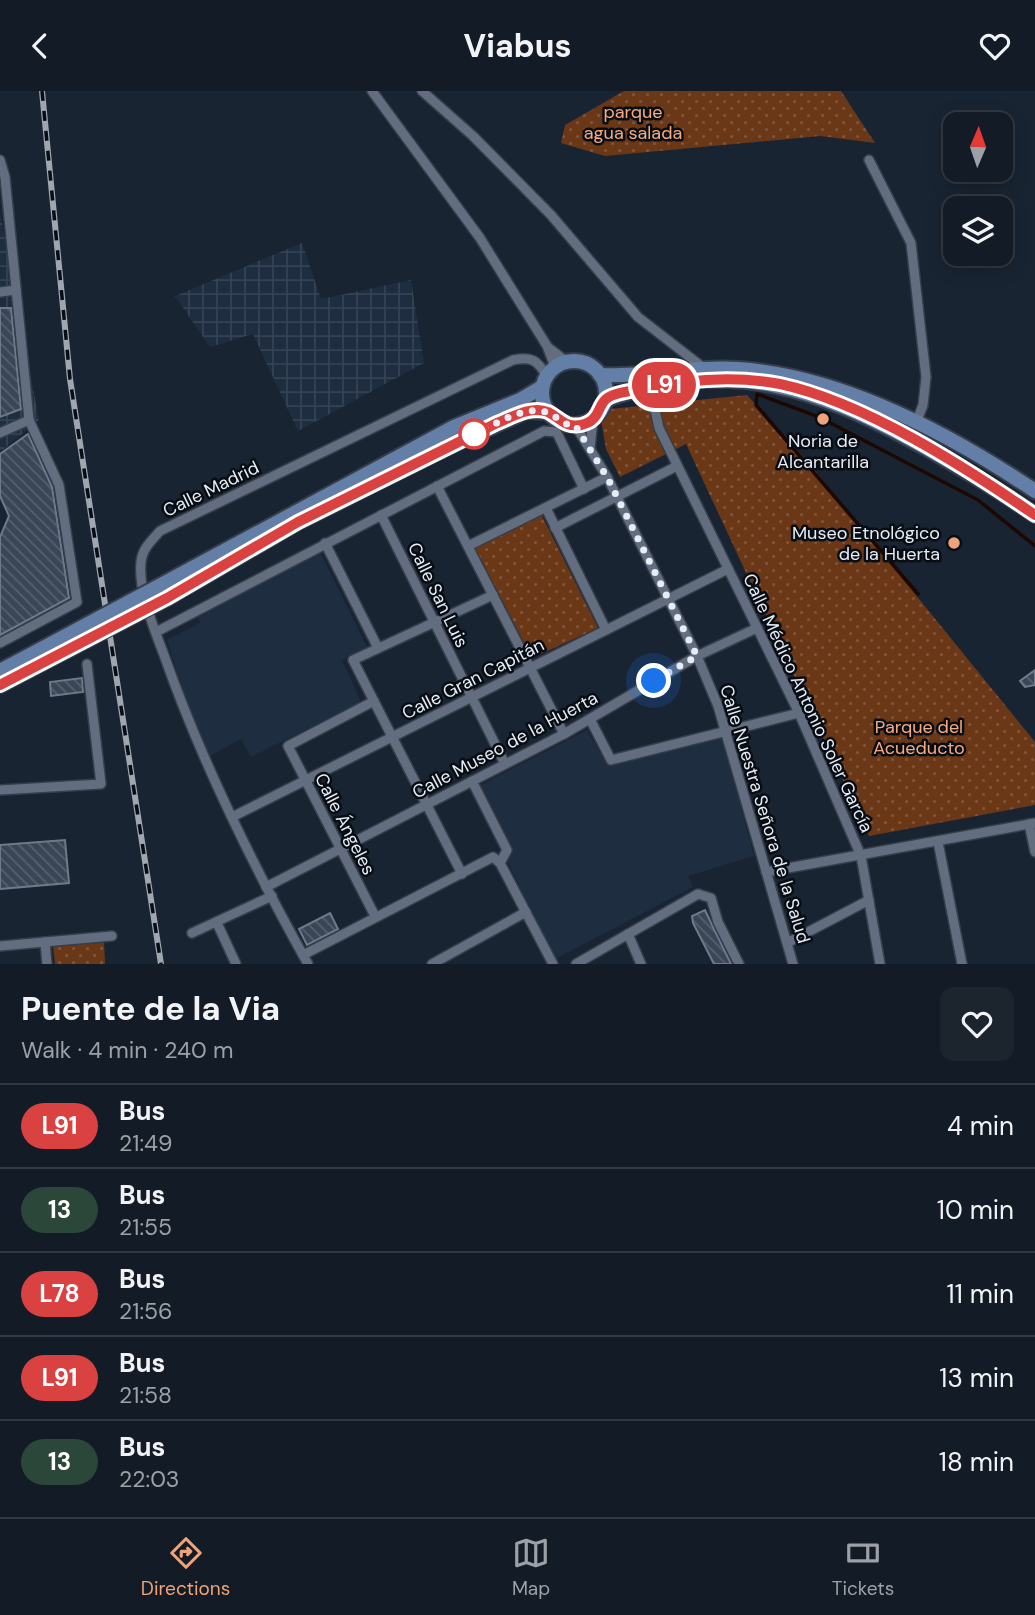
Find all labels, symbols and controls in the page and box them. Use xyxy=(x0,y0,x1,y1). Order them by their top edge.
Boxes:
text: Viabus xyxy=(464,25,571,67)
icon: back xyxy=(21,27,59,65)
icon: heart xyxy=(976,27,1014,65)
park label: parque agua salada xyxy=(584,100,682,145)
north arrow xyxy=(943,112,1013,182)
map controls xyxy=(943,112,1013,266)
button: layers xyxy=(943,196,1013,266)
line badge: L91 xyxy=(624,362,704,408)
text: L91 xyxy=(646,369,682,400)
marker: Noria de Alcantarilla xyxy=(815,411,831,427)
unlabelled marker xyxy=(459,419,489,449)
place label: Noria de Alcantarilla xyxy=(777,429,869,474)
street label: Calle Madrid xyxy=(159,455,263,523)
place label: Museo Etnológico de la Huerta xyxy=(792,521,940,566)
marker: Museo Etnológico de la Huerta xyxy=(946,535,962,551)
street label: Calle San Luis xyxy=(402,538,474,652)
street label: Calle Médico Antonio Soler García xyxy=(737,570,879,836)
street label: Calle Gran Capitán xyxy=(398,633,548,725)
your location xyxy=(636,663,671,698)
street label: Calle Nuestra Señora de la Salud xyxy=(714,682,816,946)
street label: Calle Museo de la Huerta xyxy=(408,686,602,804)
park label: Parque del Acueducto xyxy=(873,715,965,760)
street label: Calle Ángeles xyxy=(309,769,381,879)
text: Puente de la Via xyxy=(21,987,280,1030)
button: heart xyxy=(940,987,1014,1061)
text: Walk · 4 min · 240 m xyxy=(21,1035,233,1065)
text: Bus xyxy=(119,1094,165,1128)
text: 4 min xyxy=(947,1109,1014,1143)
text: L91 xyxy=(41,1110,78,1141)
text: 21:49 xyxy=(119,1128,172,1158)
text: Bus xyxy=(119,1178,165,1212)
text: 10 min xyxy=(937,1193,1014,1227)
text: 13 xyxy=(48,1194,71,1225)
text: 21:55 xyxy=(119,1212,172,1242)
text: Bus xyxy=(119,1262,165,1296)
text: 11 min xyxy=(947,1277,1014,1311)
text: L78 xyxy=(39,1278,80,1309)
text: 21:56 xyxy=(119,1296,173,1326)
text: Bus xyxy=(119,1346,165,1380)
text: 13 min xyxy=(939,1361,1014,1395)
text: L91 xyxy=(41,1362,78,1393)
text: 21:58 xyxy=(119,1380,172,1410)
text: Bus xyxy=(119,1430,165,1464)
text: 18 min xyxy=(939,1445,1014,1479)
text: 13 xyxy=(48,1446,71,1477)
text: 22:03 xyxy=(119,1464,179,1494)
tab: Directions xyxy=(141,1534,230,1601)
tab: Map xyxy=(512,1534,550,1601)
tab: Tickets xyxy=(832,1534,894,1601)

